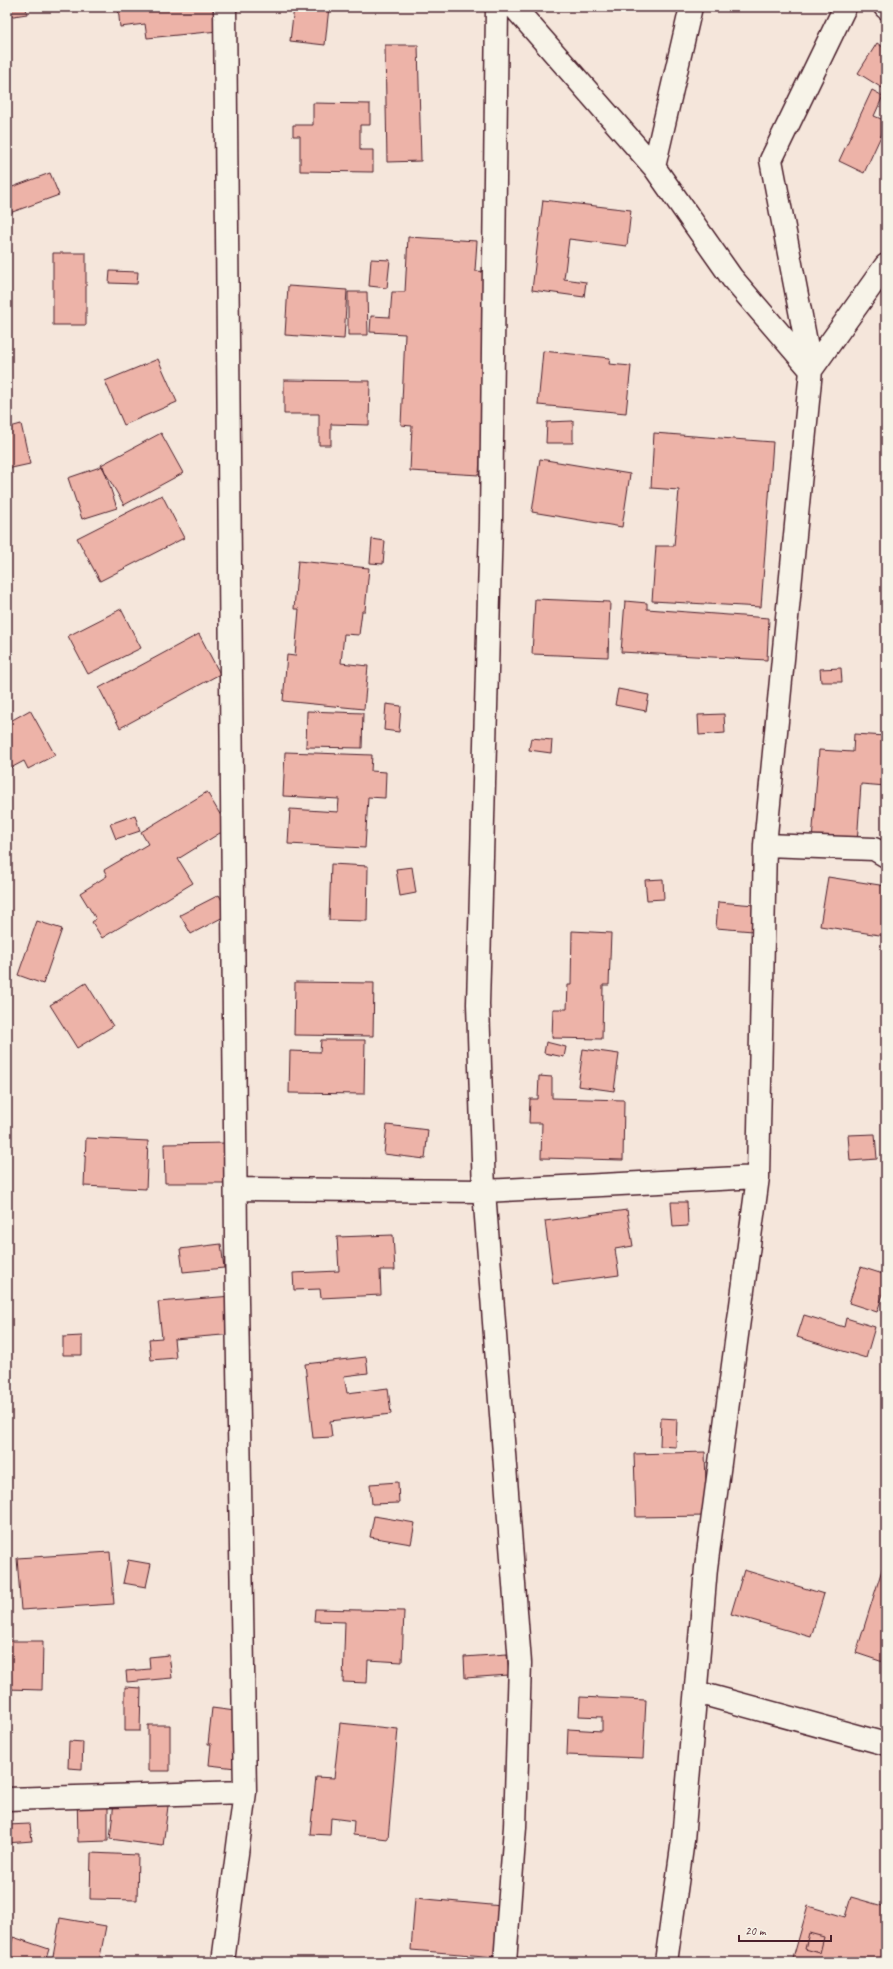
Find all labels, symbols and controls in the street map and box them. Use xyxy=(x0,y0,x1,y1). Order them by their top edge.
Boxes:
scale bar xyxy=(739,1917,831,1943)
text: 20 m xyxy=(745,1923,767,1939)

